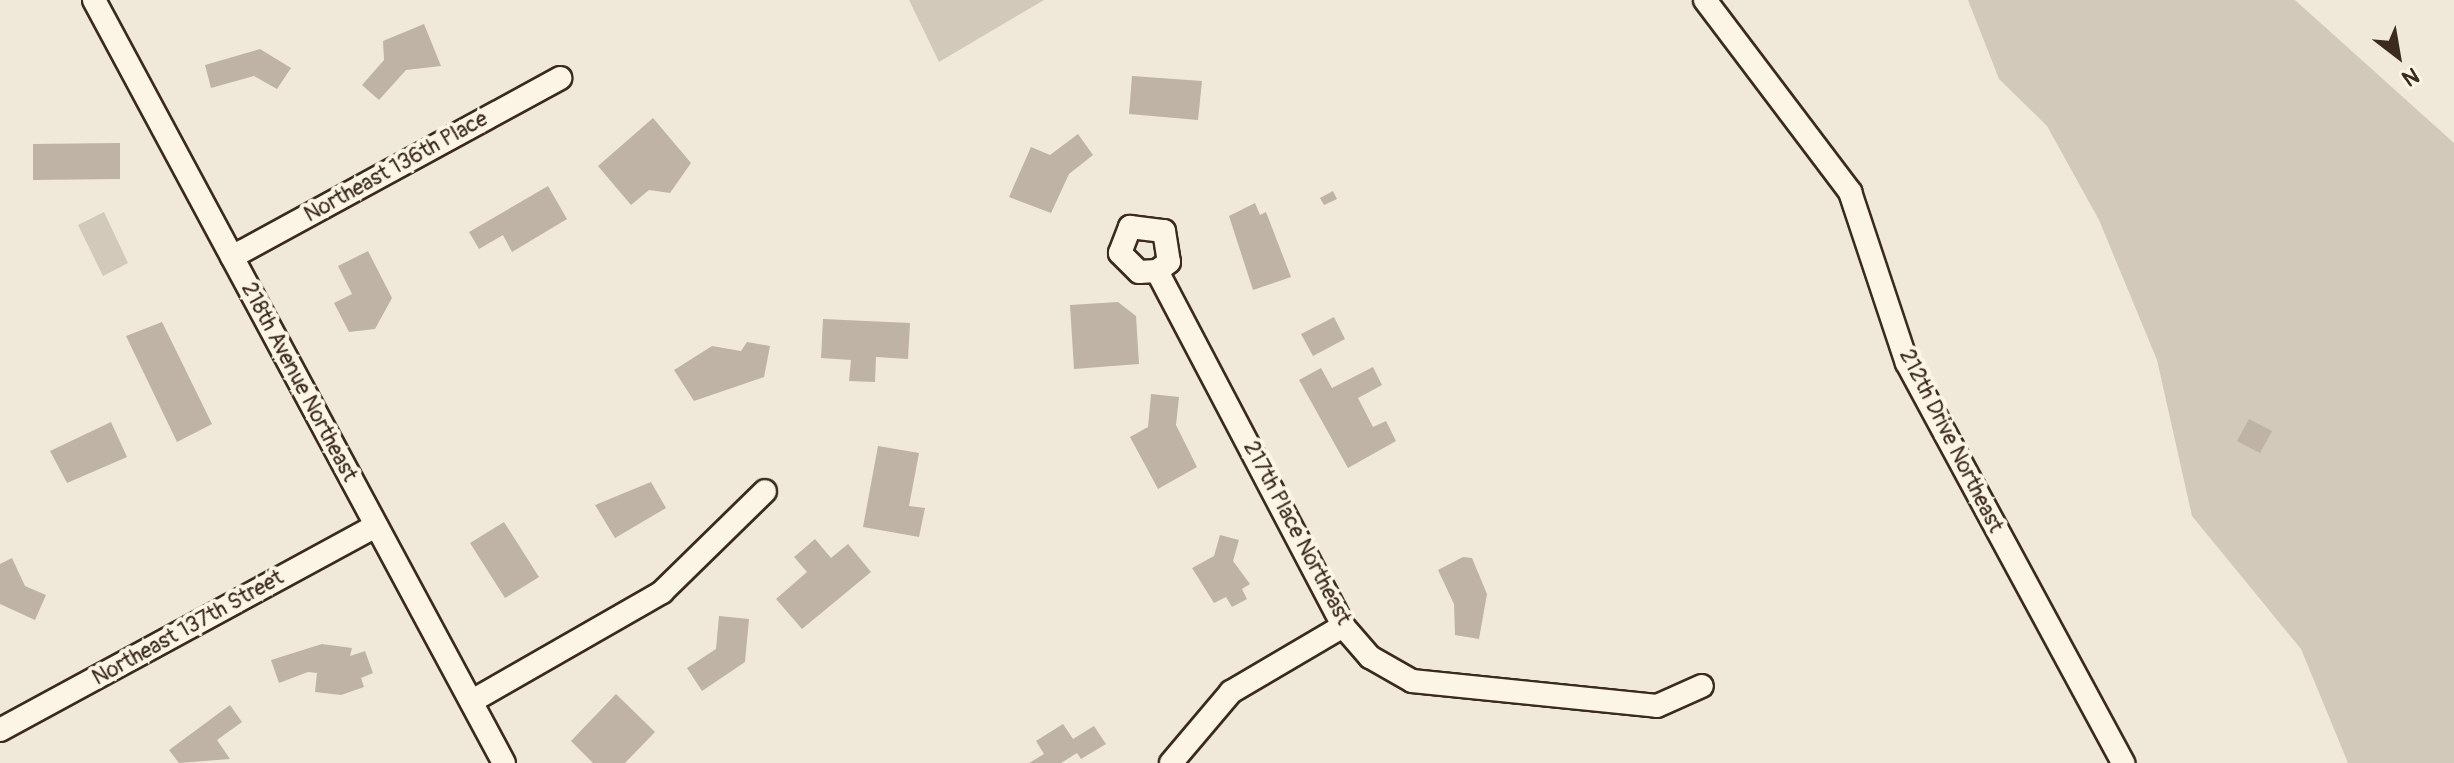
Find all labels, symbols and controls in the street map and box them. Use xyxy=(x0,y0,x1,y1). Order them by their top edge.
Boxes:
north arrow xyxy=(2358,16,2438,96)
text: N xyxy=(2397,61,2424,92)
street label: Northeast 136th Place xyxy=(300,106,492,228)
street label: 218th Avenue Northeast xyxy=(235,278,363,486)
street label: 212th Drive Northeast xyxy=(1893,345,2009,537)
street label: 217th Place Northeast xyxy=(1237,437,1357,629)
street label: Northeast 137th Street xyxy=(88,564,288,692)

